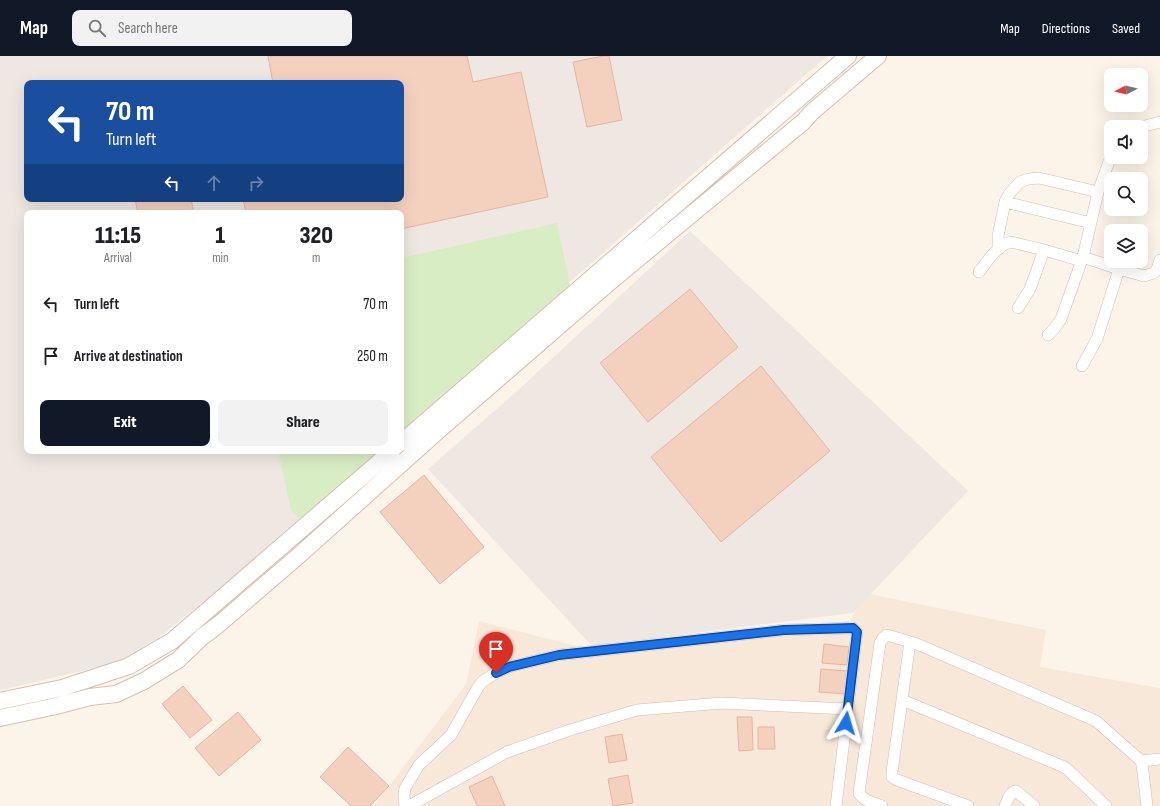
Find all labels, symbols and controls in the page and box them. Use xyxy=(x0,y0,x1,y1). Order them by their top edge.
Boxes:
search box xyxy=(72,10,352,46)
text: Map xyxy=(20,17,48,40)
icon: search xyxy=(86,17,108,39)
text: Search here xyxy=(118,19,178,38)
text: Map xyxy=(1000,20,1020,37)
text: Directions xyxy=(1042,20,1090,37)
text: Saved xyxy=(1112,20,1140,37)
north arrow xyxy=(1104,68,1148,112)
map controls xyxy=(1104,68,1148,268)
text: 70 m xyxy=(106,95,154,128)
icon: left xyxy=(40,96,92,148)
button: sound xyxy=(1104,120,1148,164)
text: Turn left xyxy=(106,129,157,150)
icon: left xyxy=(161,172,183,194)
icon: ahead xyxy=(203,172,225,194)
icon: right xyxy=(245,172,267,194)
button: search xyxy=(1104,172,1148,216)
text: 11:15 xyxy=(95,221,141,250)
text: 1 xyxy=(215,221,225,250)
text: 320 xyxy=(299,221,333,250)
button: layers xyxy=(1104,224,1148,268)
text: Arrival xyxy=(104,250,132,266)
text: min xyxy=(212,250,228,266)
text: m xyxy=(312,250,320,266)
icon: left xyxy=(40,293,62,315)
text: Turn left xyxy=(74,295,119,314)
text: 70 m xyxy=(363,295,388,314)
icon: arrive xyxy=(40,345,62,367)
text: Arrive at destination xyxy=(74,347,183,366)
text: 250 m xyxy=(357,347,388,366)
button: Exit xyxy=(40,400,210,446)
button: Share xyxy=(218,400,388,446)
pin xyxy=(479,632,513,673)
icon: arrive xyxy=(485,638,507,660)
position arrow xyxy=(825,702,867,744)

